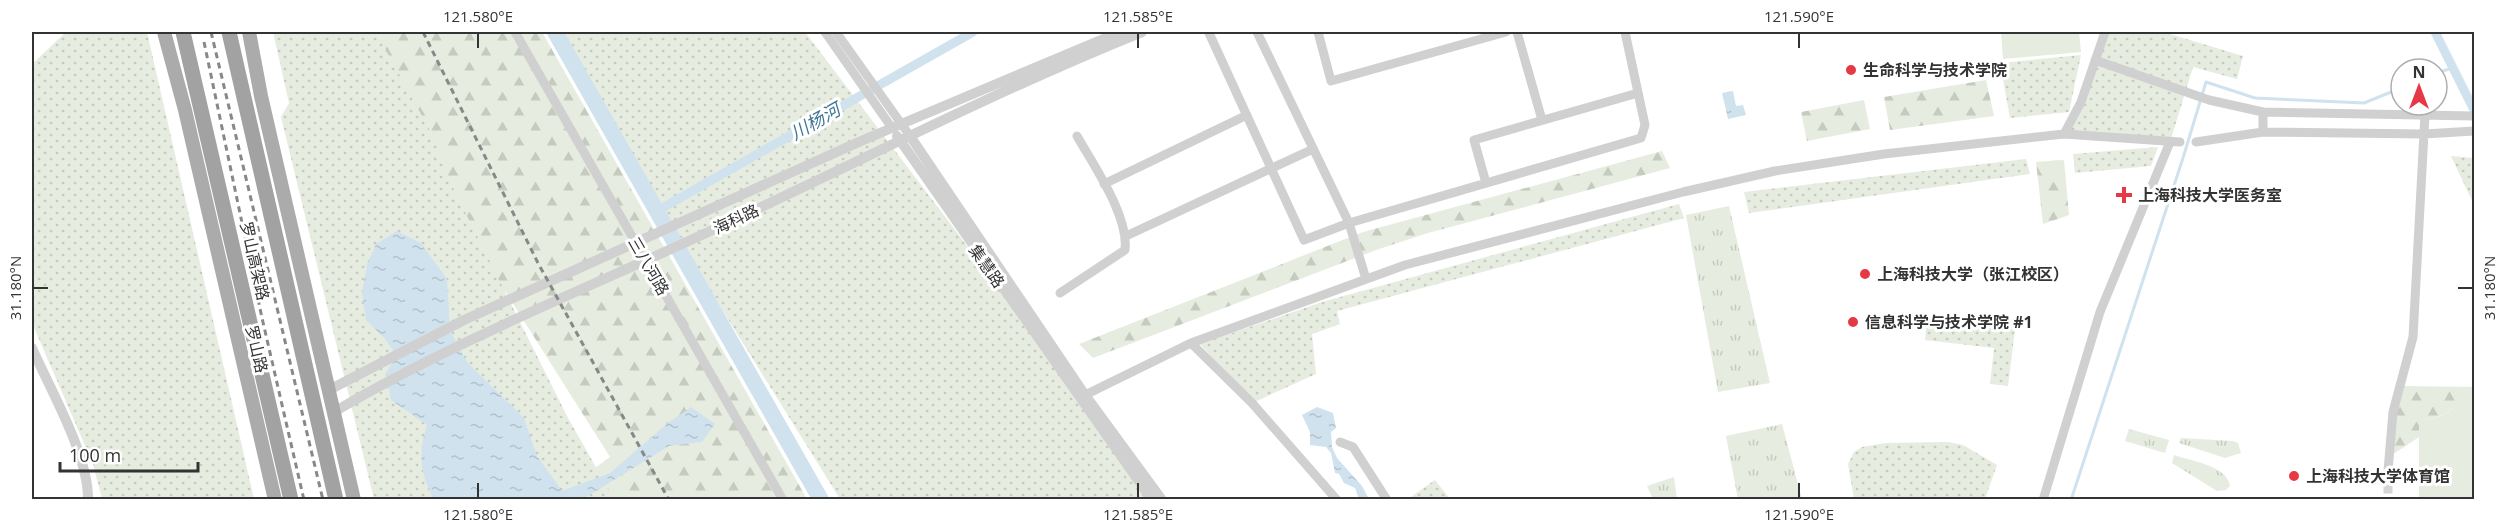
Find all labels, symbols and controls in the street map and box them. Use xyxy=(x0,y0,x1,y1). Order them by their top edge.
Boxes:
text: 121.580°E xyxy=(443,6,513,26)
text: 121.585°E xyxy=(1103,6,1173,26)
text: 121.590°E xyxy=(1764,6,1834,26)
north arrow xyxy=(2389,57,2449,117)
place label: 生命科学与技术学院 xyxy=(1863,59,2007,81)
text: N xyxy=(2412,61,2426,83)
marker: 生命科学与技术学院 xyxy=(1844,63,1858,77)
water label: 川杨河 xyxy=(786,96,847,145)
place label: 上海科技大学医务室 xyxy=(2138,184,2282,206)
marker: 上海科技大学医务室 xyxy=(2115,186,2133,204)
street label: 海科路 xyxy=(710,199,762,239)
street label: 罗山高架路 xyxy=(235,220,275,302)
street label: 三八河路 xyxy=(623,233,675,299)
street label: 集慧路 xyxy=(964,240,1010,292)
text: 31.180°N xyxy=(5,256,25,320)
text: 31.180°N xyxy=(2479,256,2499,320)
place label: 上海科技大学（张江校区） xyxy=(1877,263,2069,285)
marker: 上海科技大学（张江校区） xyxy=(1858,267,1872,281)
place label: 信息科学与技术学院 #1 xyxy=(1865,311,2033,333)
marker: 信息科学与技术学院 #1 xyxy=(1846,315,1860,329)
street label: 罗山路 xyxy=(241,323,273,375)
scale bar xyxy=(60,435,198,473)
text: 100 m xyxy=(69,443,121,467)
place label: 上海科技大学体育馆 xyxy=(2306,465,2450,487)
marker: 上海科技大学体育馆 xyxy=(2287,469,2301,483)
text: 121.580°E xyxy=(443,504,513,524)
text: 121.585°E xyxy=(1103,504,1173,524)
text: 121.590°E xyxy=(1764,504,1834,524)

